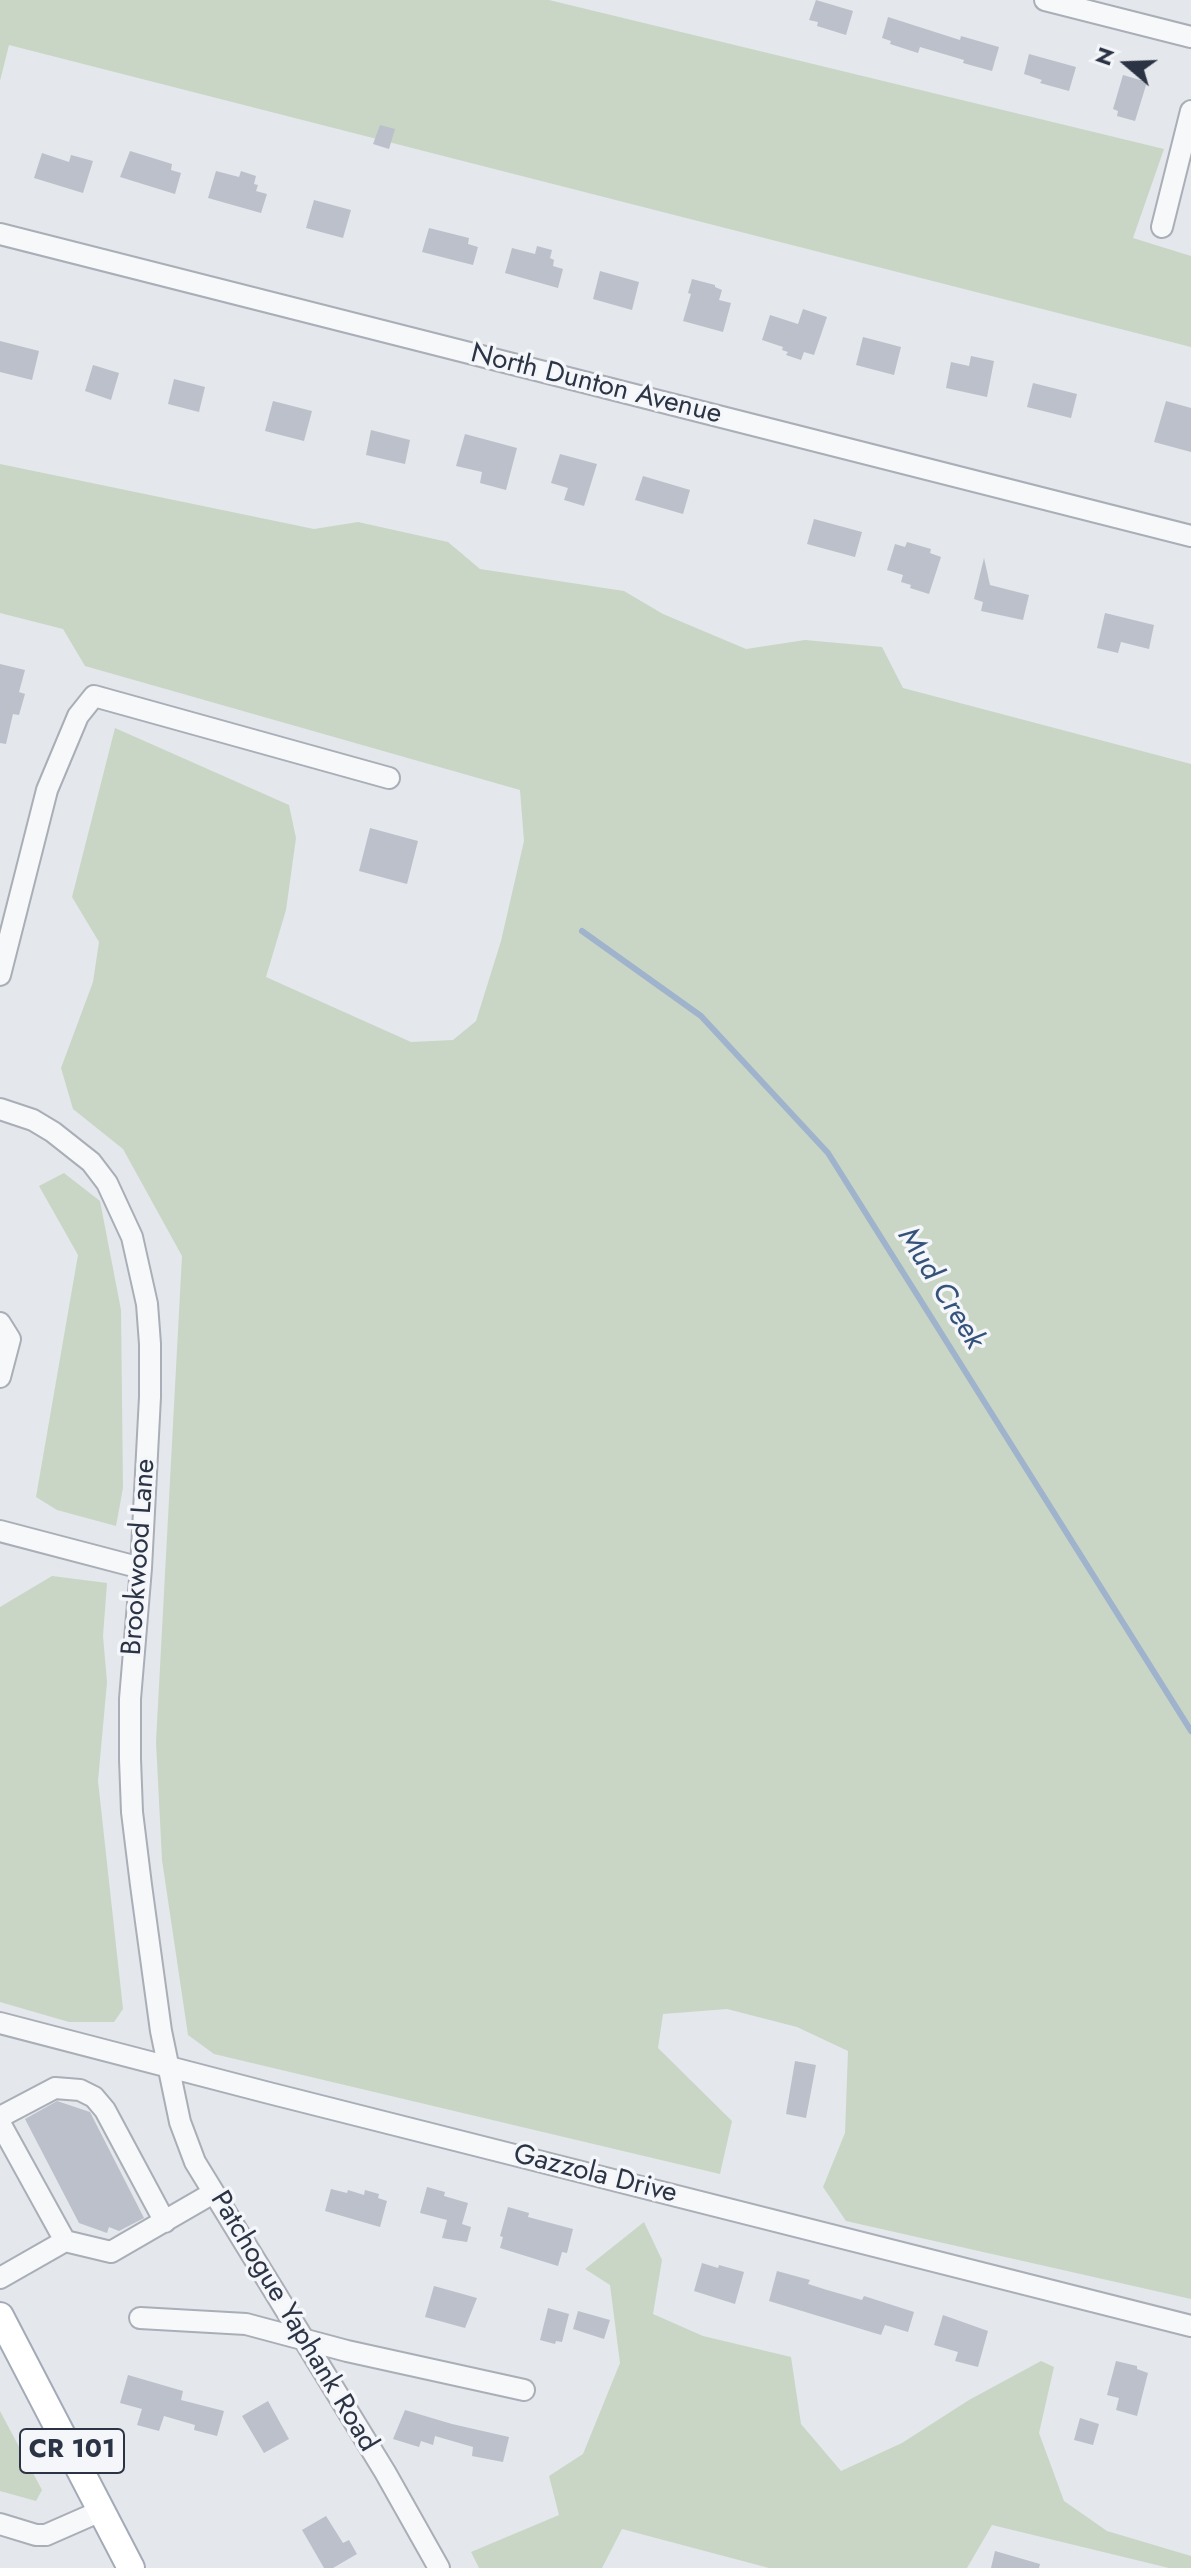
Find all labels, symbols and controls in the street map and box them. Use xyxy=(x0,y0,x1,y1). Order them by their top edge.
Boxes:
north arrow xyxy=(1087,24,1167,104)
text: N xyxy=(1086,43,1122,70)
street label: North Dunton Avenue xyxy=(467,338,725,432)
water label: Mud Creek xyxy=(888,1221,992,1357)
street label: Brookwood Lane xyxy=(116,1458,164,1656)
street label: Gazzola Drive xyxy=(510,2138,680,2212)
street label: Patchogue Yaphank Road xyxy=(202,2186,384,2458)
road number: CR 101 xyxy=(20,2429,124,2473)

